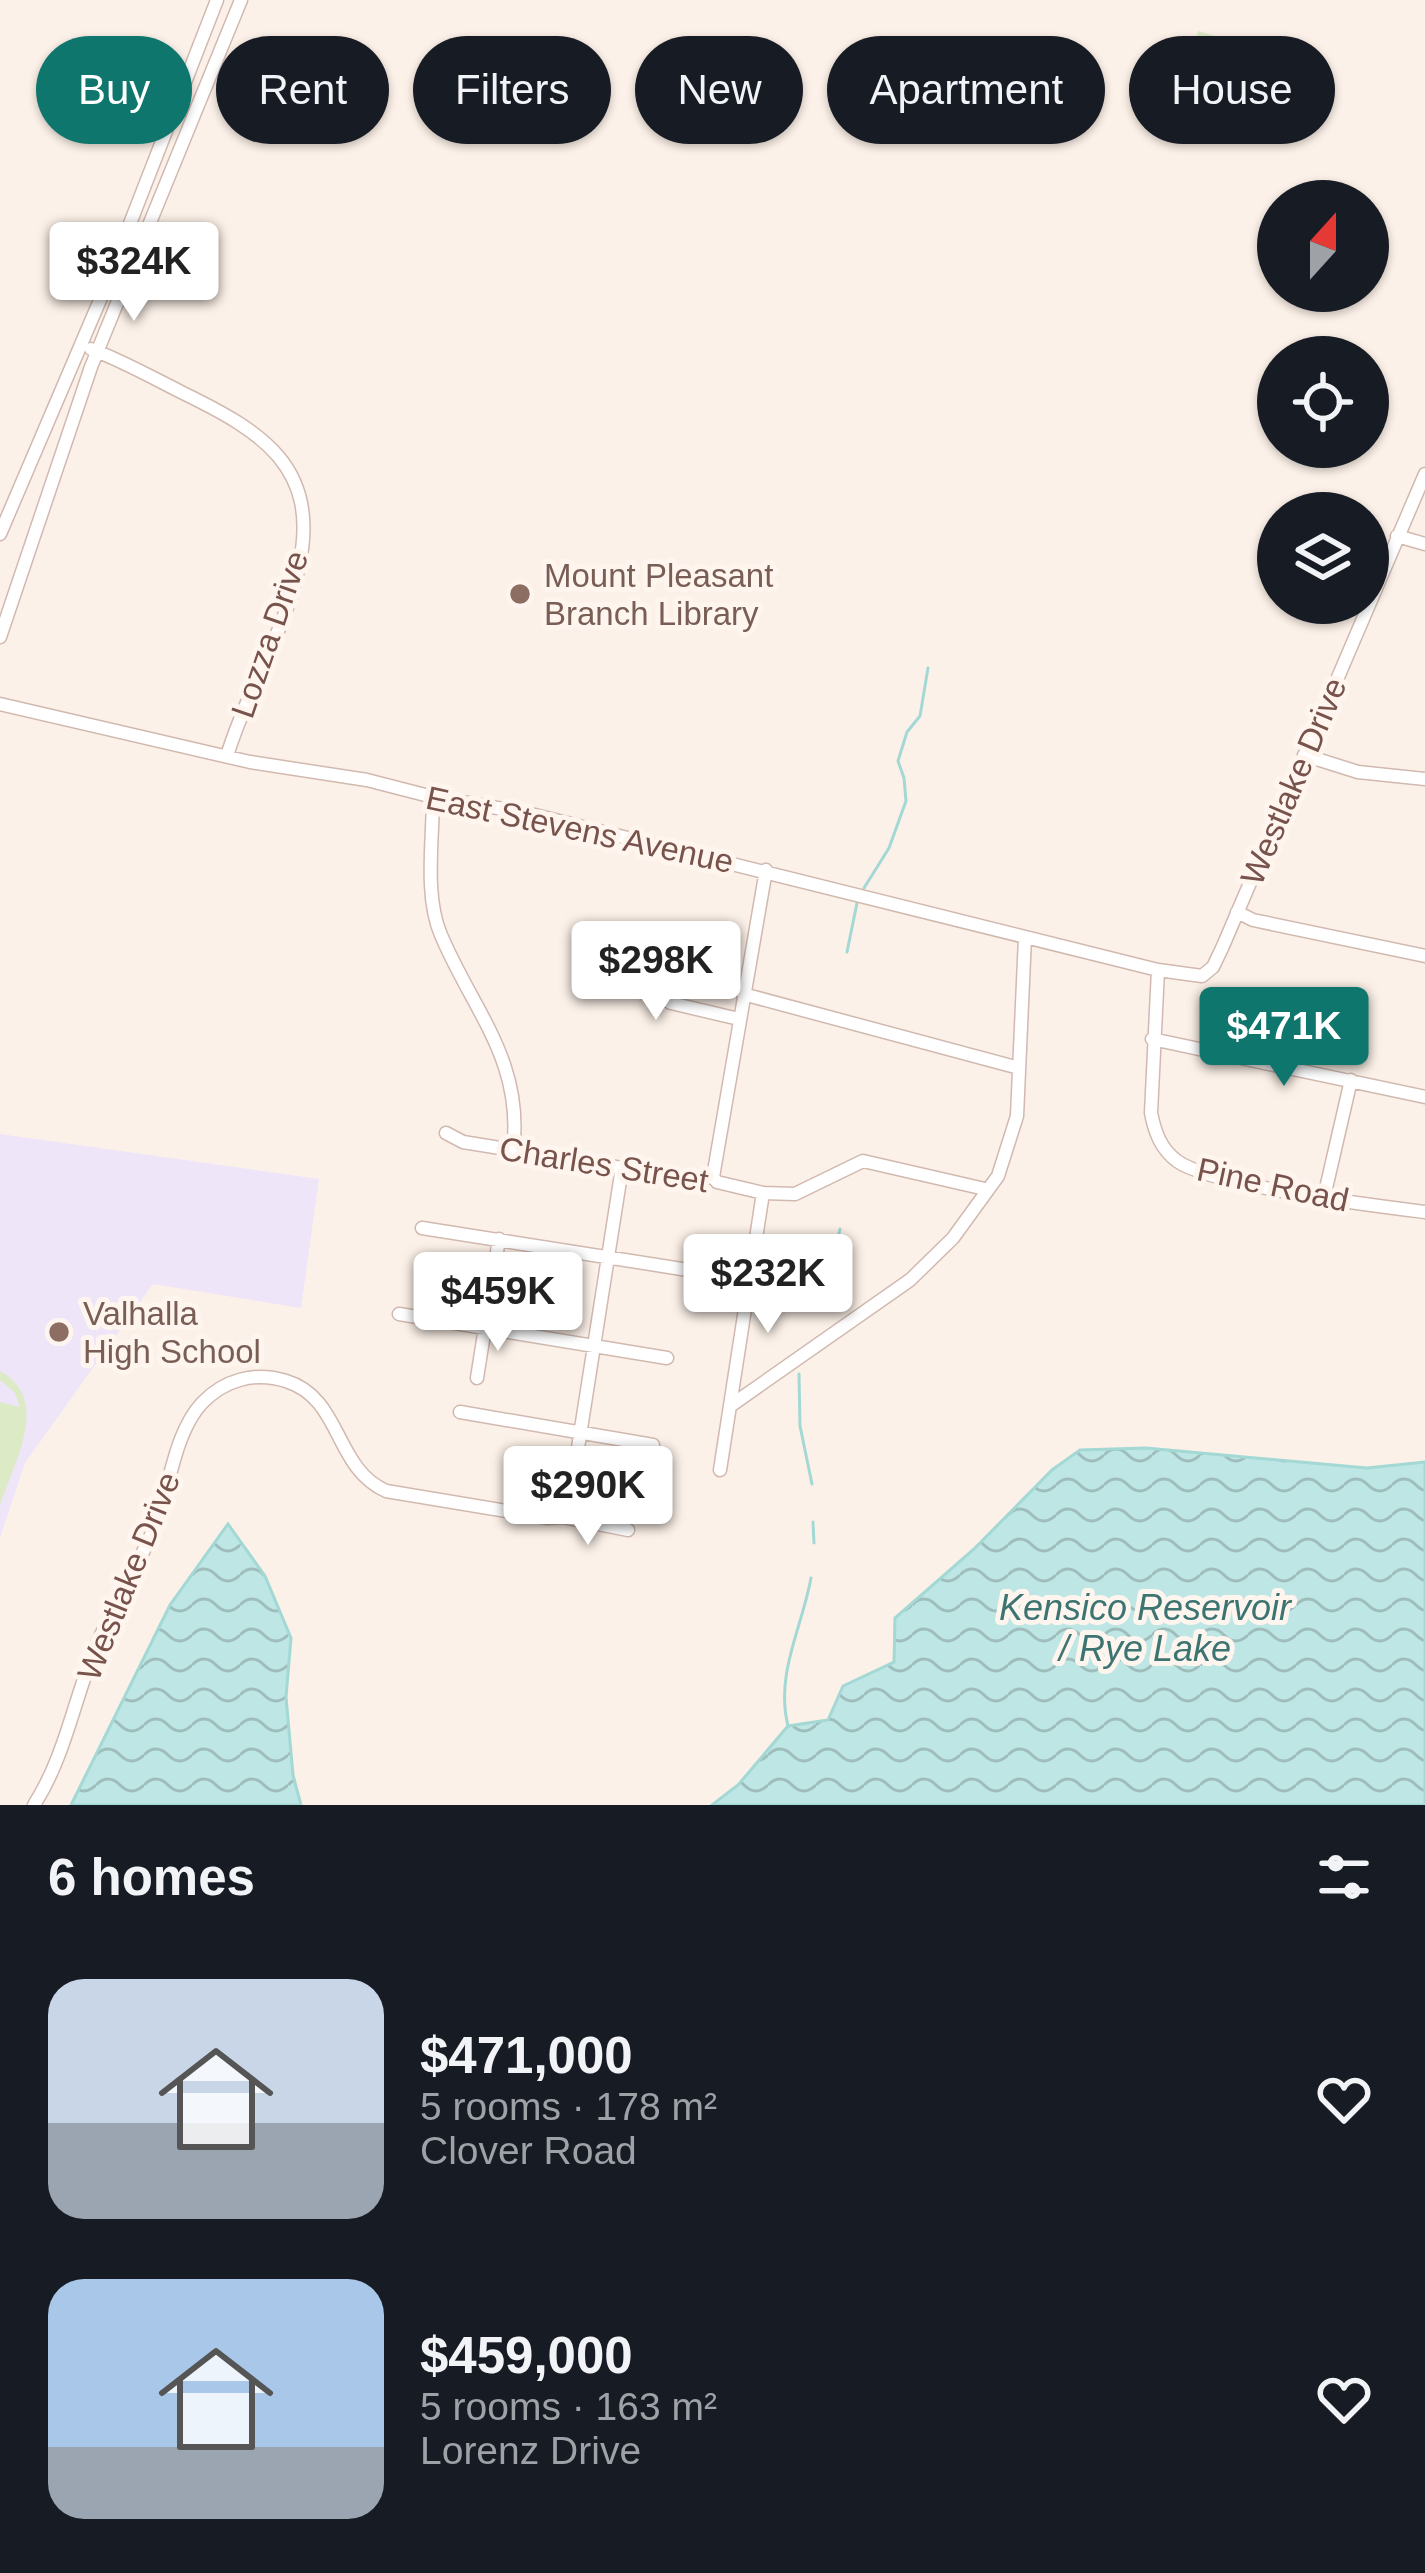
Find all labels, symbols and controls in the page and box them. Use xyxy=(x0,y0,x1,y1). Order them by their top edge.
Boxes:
chip: Buy xyxy=(36,36,192,144)
chip: Rent xyxy=(216,36,389,144)
chip: Filters xyxy=(413,36,611,144)
chip: New xyxy=(635,36,803,144)
chip: Apartment xyxy=(827,36,1105,144)
chip: House xyxy=(1129,36,1335,144)
north arrow xyxy=(1257,180,1389,312)
map controls xyxy=(1257,180,1389,624)
pin: $324K xyxy=(50,222,218,324)
text: $324K xyxy=(77,239,191,282)
button: locate xyxy=(1257,336,1389,468)
button: layers xyxy=(1257,492,1389,624)
street label: Lozza Drive xyxy=(224,546,315,723)
place label: Mount Pleasant Branch Library xyxy=(544,557,773,632)
marker: Mount Pleasant Branch Library xyxy=(507,581,533,607)
street label: Westlake Drive xyxy=(1233,672,1354,890)
street label: East Stevens Avenue xyxy=(423,779,737,880)
pin: $298K xyxy=(572,921,740,1023)
text: $298K xyxy=(599,938,713,981)
pin: $471K xyxy=(1200,987,1368,1089)
text: $471K xyxy=(1227,1004,1341,1047)
street label: Charles Street xyxy=(497,1130,711,1199)
street label: Pine Road xyxy=(1194,1150,1352,1219)
pin: $232K xyxy=(684,1234,852,1336)
text: $232K xyxy=(711,1251,825,1294)
pin: $459K xyxy=(414,1252,582,1354)
text: $459K xyxy=(441,1269,555,1312)
place label: Valhalla High School xyxy=(83,1295,261,1370)
marker: Valhalla High School xyxy=(46,1319,72,1345)
pin: $290K xyxy=(504,1446,672,1548)
text: $290K xyxy=(531,1463,645,1506)
street label: Westlake Drive xyxy=(70,1467,187,1686)
water label: Kensico Reservoir / Rye Lake xyxy=(999,1587,1293,1669)
icon: filters xyxy=(1311,1844,1377,1910)
text: 6 homes xyxy=(48,1849,255,1906)
icon: home xyxy=(144,2027,288,2171)
text: $471,000 xyxy=(420,2027,633,2084)
icon: heart xyxy=(1311,2066,1377,2132)
text: 5 rooms · 178 m² xyxy=(420,2085,717,2128)
text: Clover Road xyxy=(420,2129,637,2172)
icon: home xyxy=(144,2327,288,2471)
text: $459,000 xyxy=(420,2327,633,2384)
icon: heart xyxy=(1311,2366,1377,2432)
text: 5 rooms · 163 m² xyxy=(420,2385,717,2428)
text: Lorenz Drive xyxy=(420,2429,641,2472)

